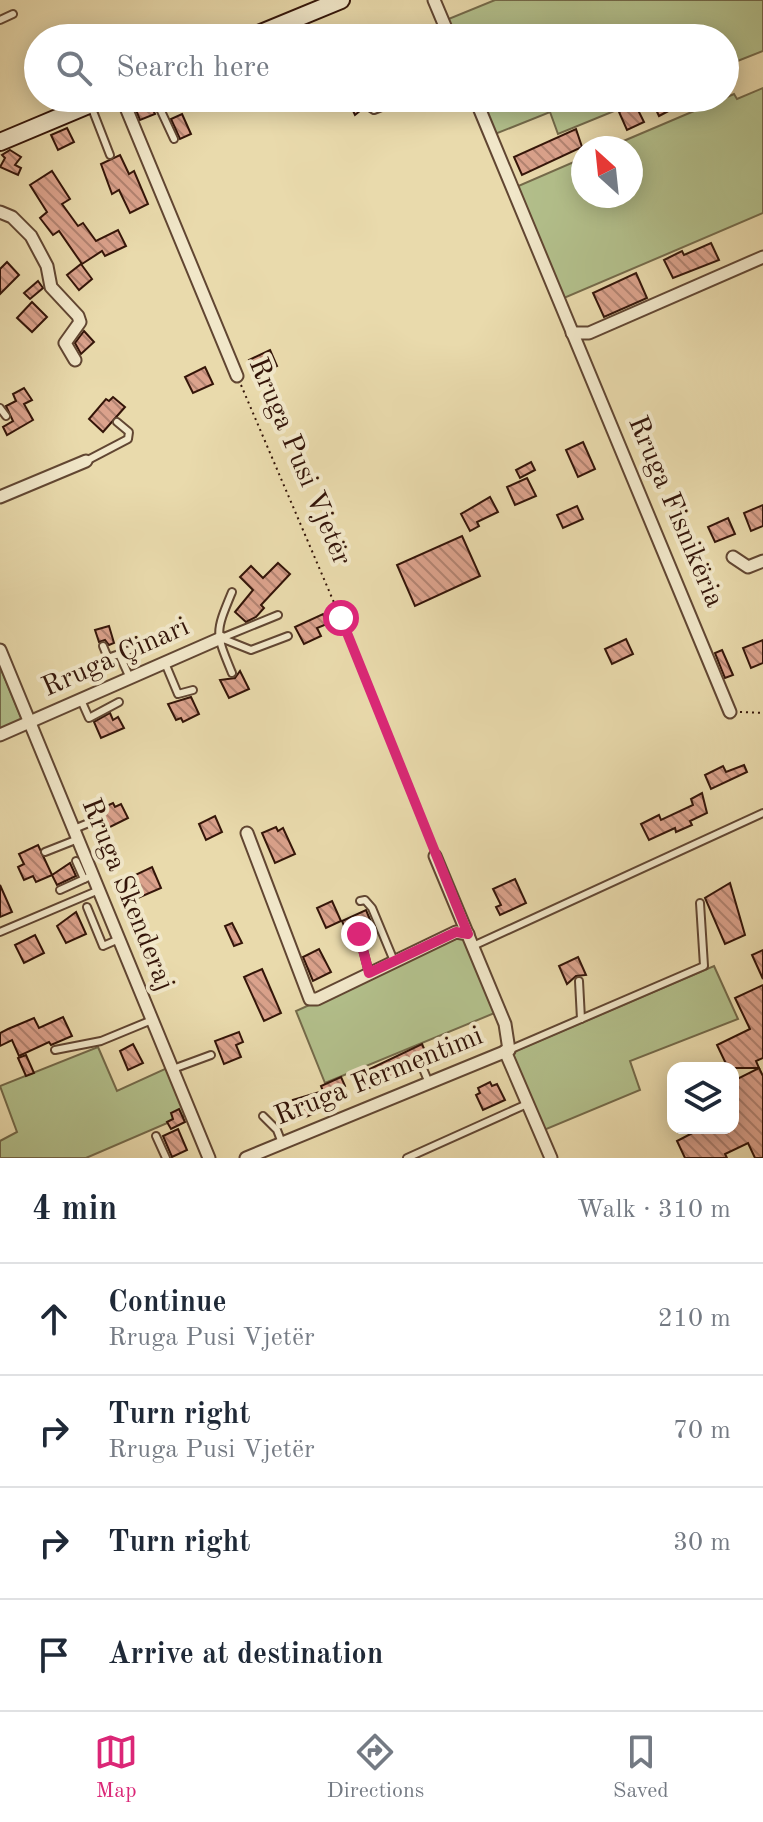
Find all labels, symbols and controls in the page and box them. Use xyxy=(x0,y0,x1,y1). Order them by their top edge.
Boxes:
search box xyxy=(24,24,739,112)
icon: search xyxy=(52,46,96,90)
text: Search here xyxy=(116,53,270,83)
north arrow xyxy=(571,136,643,208)
street label: Rruga Pusi Vjetër xyxy=(243,354,355,570)
street label: Rruga Fisnikëria xyxy=(622,412,728,612)
route start xyxy=(323,600,359,636)
street label: Rruga Çinari xyxy=(38,613,194,703)
street label: Rruga Skenderaj xyxy=(76,795,178,995)
route end xyxy=(341,916,377,952)
street label: Rruga Fermentimi xyxy=(271,1022,487,1132)
map controls xyxy=(667,1062,739,1134)
button: layers xyxy=(667,1062,739,1134)
text: 4 min xyxy=(32,1193,117,1227)
text: Walk · 310 m xyxy=(577,1197,731,1223)
text: Continue xyxy=(108,1288,227,1318)
icon: ahead xyxy=(32,1297,76,1341)
text: 210 m xyxy=(658,1306,731,1332)
text: Rruga Pusi Vjetër xyxy=(108,1325,315,1351)
text: Turn right xyxy=(108,1400,250,1430)
icon: right xyxy=(32,1409,76,1453)
text: 70 m xyxy=(673,1418,731,1444)
text: Rruga Pusi Vjetër xyxy=(108,1437,315,1463)
icon: right xyxy=(32,1521,76,1565)
text: Turn right xyxy=(108,1528,250,1558)
text: 30 m xyxy=(673,1530,731,1556)
icon: arrive xyxy=(32,1633,76,1677)
text: Arrive at destination xyxy=(108,1640,383,1670)
tab: Map xyxy=(94,1730,138,1805)
tab: Directions xyxy=(327,1730,424,1805)
tab: Saved xyxy=(613,1730,669,1805)

